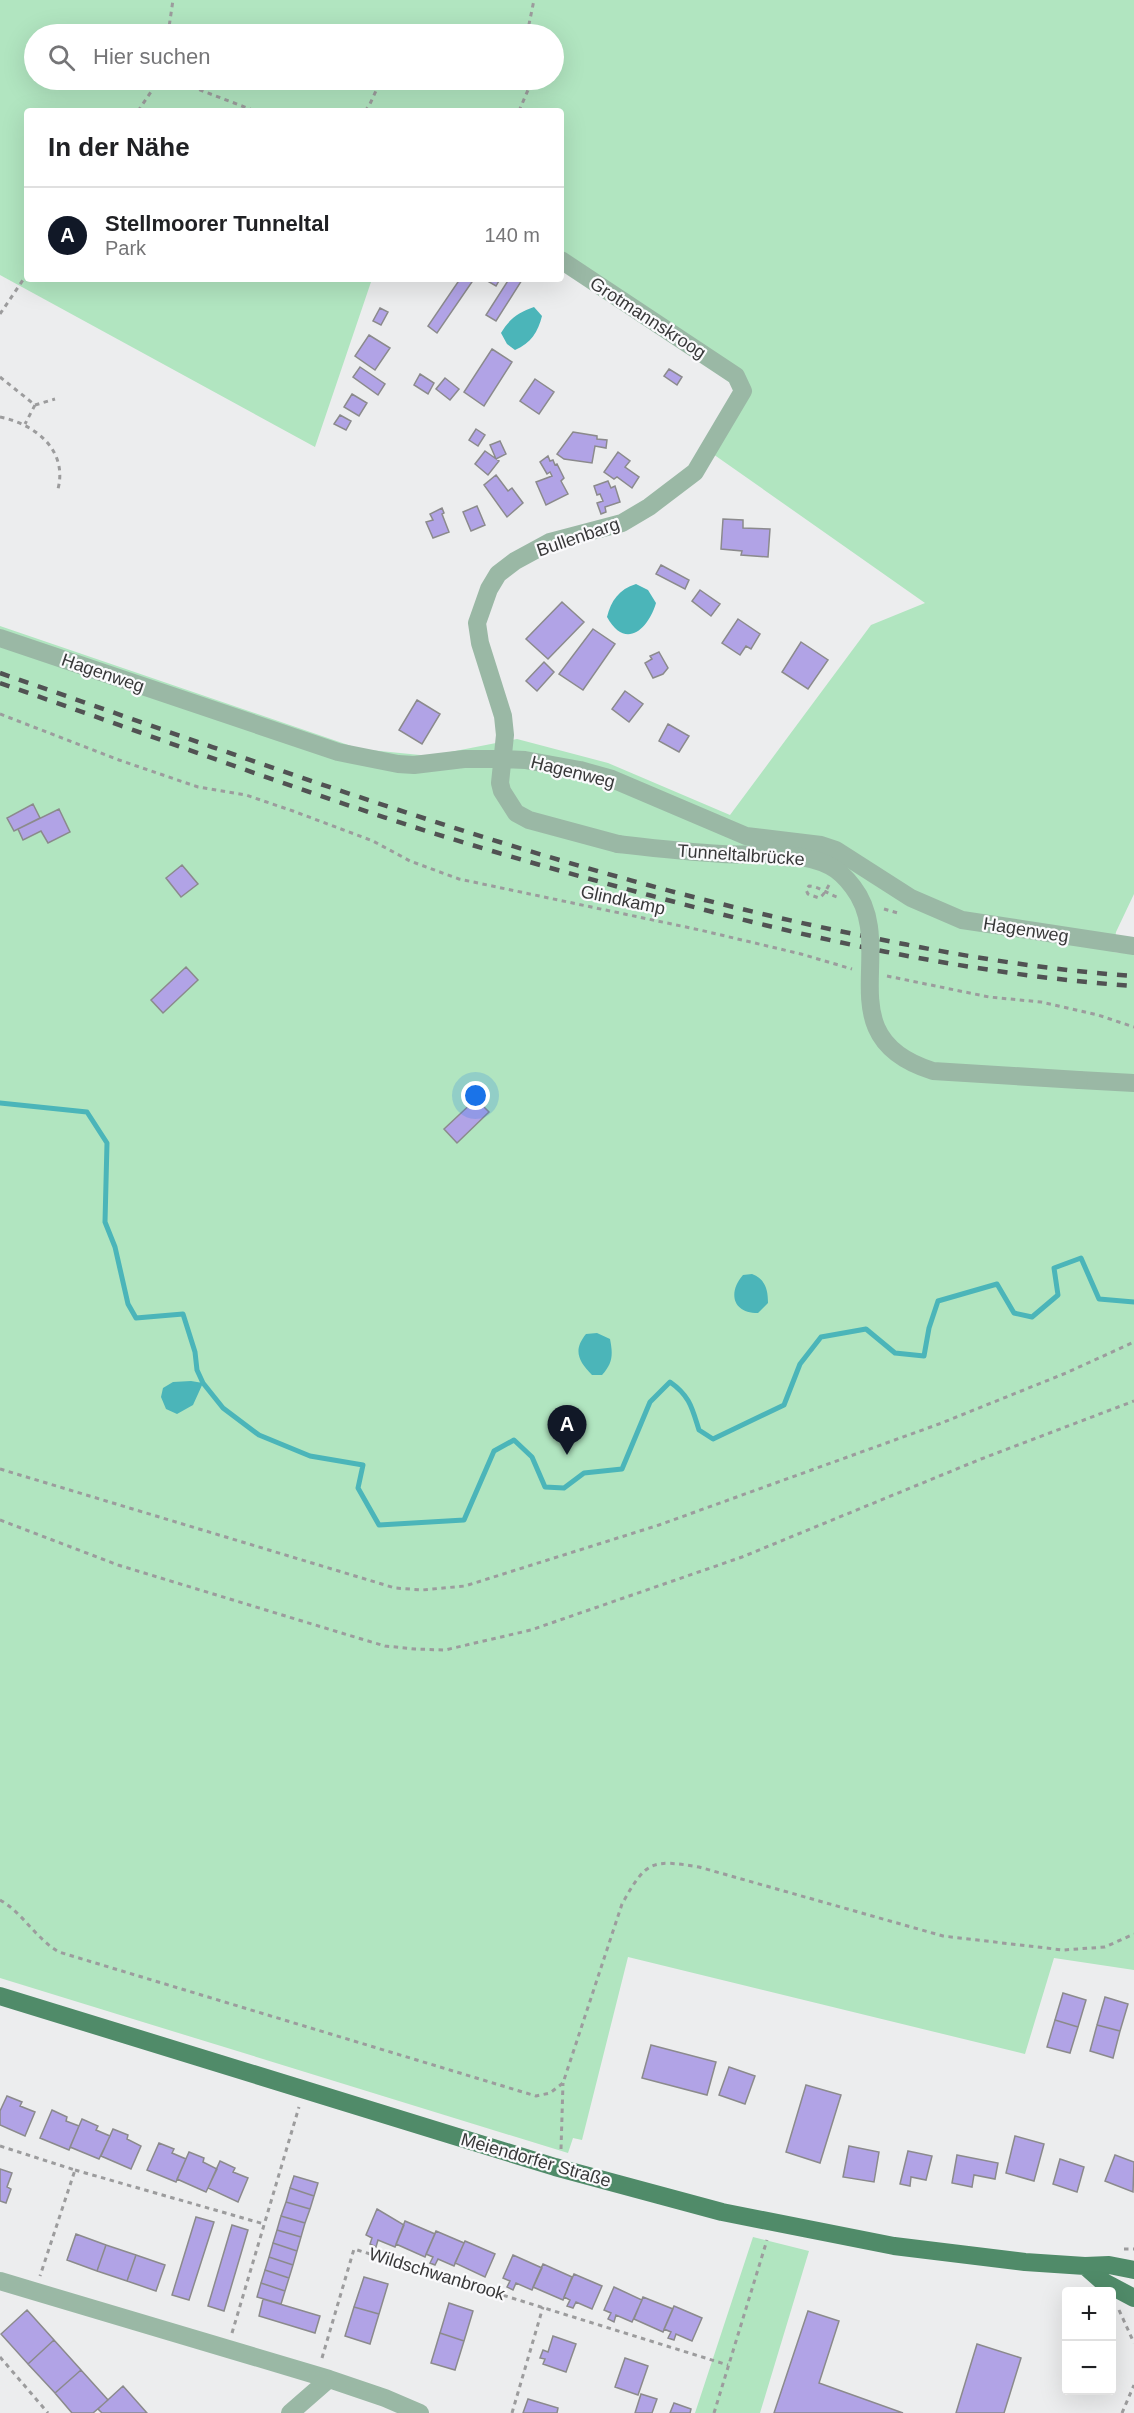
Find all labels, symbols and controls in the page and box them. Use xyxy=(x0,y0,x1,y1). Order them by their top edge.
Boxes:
search box xyxy=(24,24,564,90)
icon: search xyxy=(45,41,78,74)
text: Hier suchen xyxy=(93,44,210,69)
text: In der Nähe xyxy=(48,132,190,162)
text: Stellmoorer Tunneltal xyxy=(105,211,330,236)
text: A xyxy=(60,224,75,246)
text: 140 m xyxy=(484,224,540,246)
text: Park xyxy=(105,237,146,259)
street label: Grotmannskroog xyxy=(586,273,710,363)
street label: Bullenbarg xyxy=(534,514,622,560)
street label: Hagenweg xyxy=(59,650,147,696)
street label: Hagenweg xyxy=(529,752,617,792)
street label: Tunneltalbrücke xyxy=(677,841,805,869)
street label: Glindkamp xyxy=(579,881,667,919)
street label: Hagenweg xyxy=(982,913,1070,947)
your location xyxy=(461,1081,490,1110)
pin: A xyxy=(548,1406,586,1455)
street label: Meiendorfer Straße xyxy=(459,2129,613,2191)
street label: Wildschwanbrook xyxy=(367,2244,508,2304)
map controls xyxy=(1062,2287,1116,2395)
button: + xyxy=(1062,2287,1116,2341)
button: − xyxy=(1062,2341,1116,2395)

